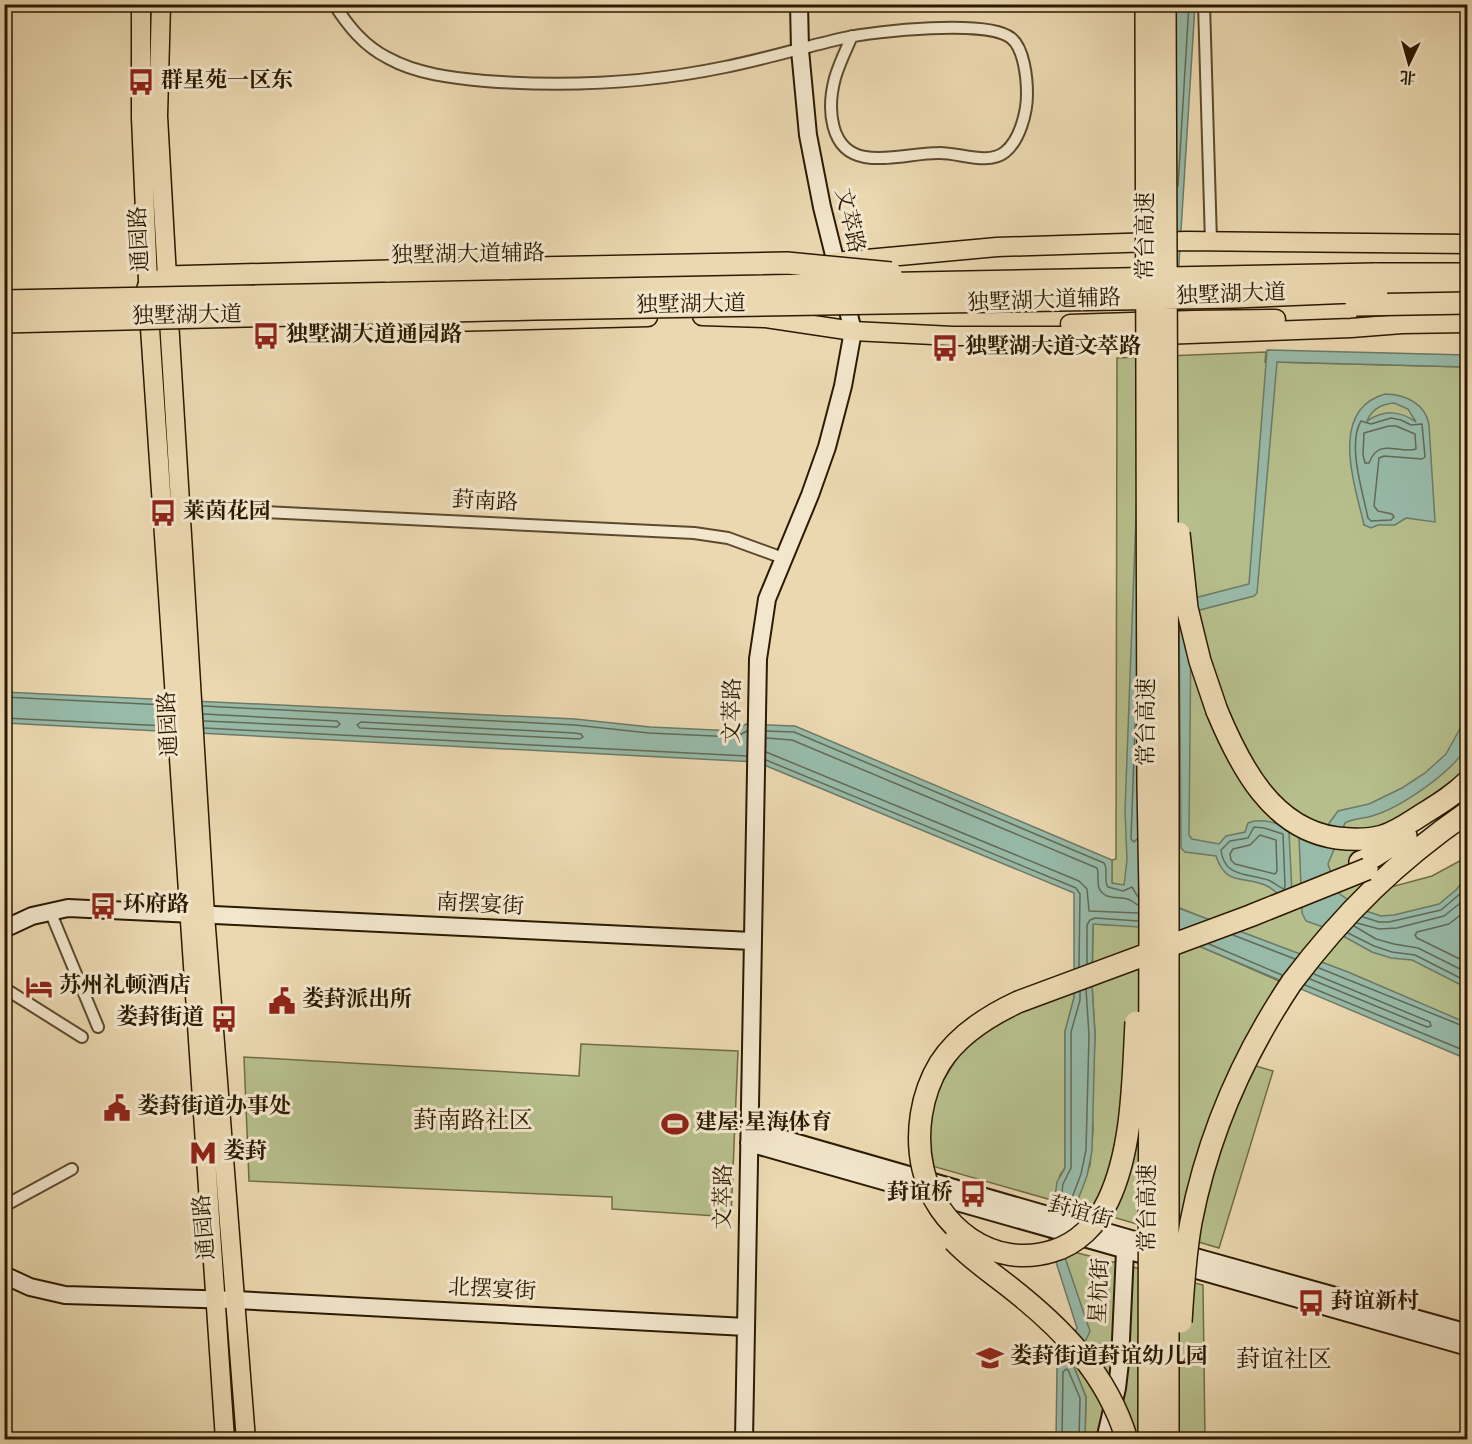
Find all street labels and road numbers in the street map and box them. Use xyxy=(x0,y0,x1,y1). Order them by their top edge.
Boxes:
street label: 文萃路 xyxy=(825,185,871,257)
street label: 常台高速 xyxy=(1131,192,1163,280)
street label: 通园路 xyxy=(123,205,159,273)
street label: 独墅湖大道辅路 xyxy=(391,239,545,273)
street label: 独墅湖大道 xyxy=(1175,278,1287,314)
street label: 独墅湖大道辅路 xyxy=(966,283,1122,321)
street label: 独墅湖大道 xyxy=(636,289,746,323)
street label: 独墅湖大道 xyxy=(132,300,242,334)
street label: 葑南路 xyxy=(451,485,519,521)
street label: 文萃路 xyxy=(717,678,751,744)
street label: 常台高速 xyxy=(1132,678,1164,766)
street label: 通园路 xyxy=(152,690,188,758)
street label: 南摆宴街 xyxy=(435,888,525,924)
street label: 文萃路 xyxy=(708,1164,742,1230)
street label: 常台高速 xyxy=(1133,1164,1165,1252)
street label: 葑谊街 xyxy=(1044,1190,1116,1238)
street label: 通园路 xyxy=(187,1193,225,1261)
street label: 星杭街 xyxy=(1083,1257,1119,1325)
street label: 北摆宴街 xyxy=(447,1273,537,1309)

